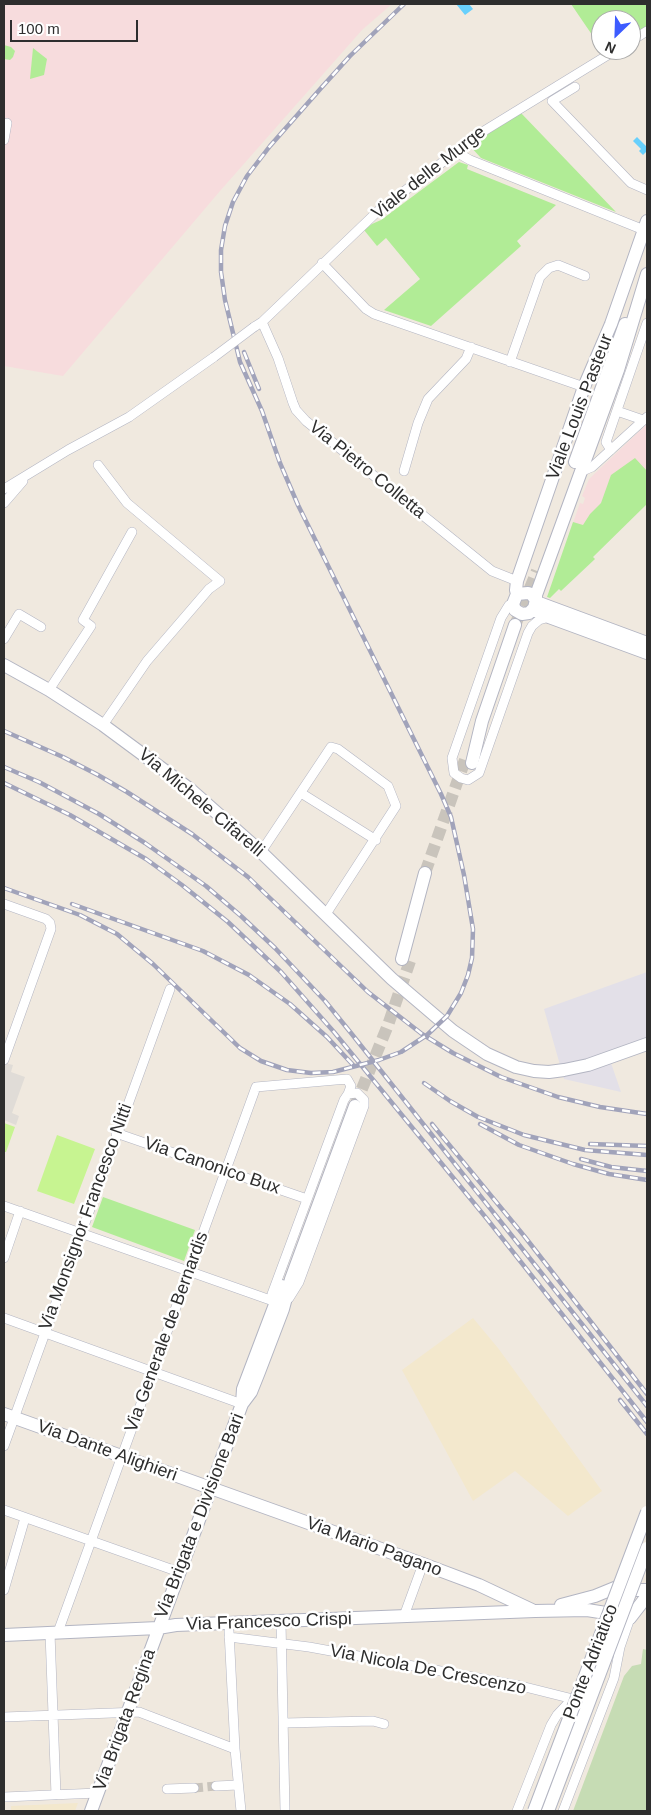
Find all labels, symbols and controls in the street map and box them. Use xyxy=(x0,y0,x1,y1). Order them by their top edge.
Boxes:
scale bar xyxy=(12,10,140,42)
north arrow xyxy=(591,10,641,60)
text: 100 m xyxy=(18,20,60,37)
text: N xyxy=(602,38,618,57)
street label: Viale delle Murge xyxy=(368,122,490,224)
street label: Viale Louis Pasteur xyxy=(542,331,618,483)
street label: Via Pietro Colletta xyxy=(304,416,430,524)
street label: Via Michele Cifarelli xyxy=(134,744,268,862)
street label: Via Monsignor Francesco Nitti xyxy=(35,1101,137,1333)
street label: Via Canonico Bux xyxy=(141,1133,283,1199)
street label: Via Generale de Bernardis xyxy=(121,1229,213,1435)
street label: Via Brigata e Divisione Bari xyxy=(151,1410,249,1622)
street label: Via Dante Alighieri xyxy=(34,1416,180,1486)
street label: Via Mario Pagano xyxy=(303,1512,445,1582)
street label: Ponte Adriatico xyxy=(559,1601,623,1723)
street label: Via Francesco Crispi xyxy=(186,1608,352,1636)
street label: Via Nicola De Crescenzo xyxy=(328,1640,528,1700)
street label: Via Brigata Regina xyxy=(89,1646,161,1794)

